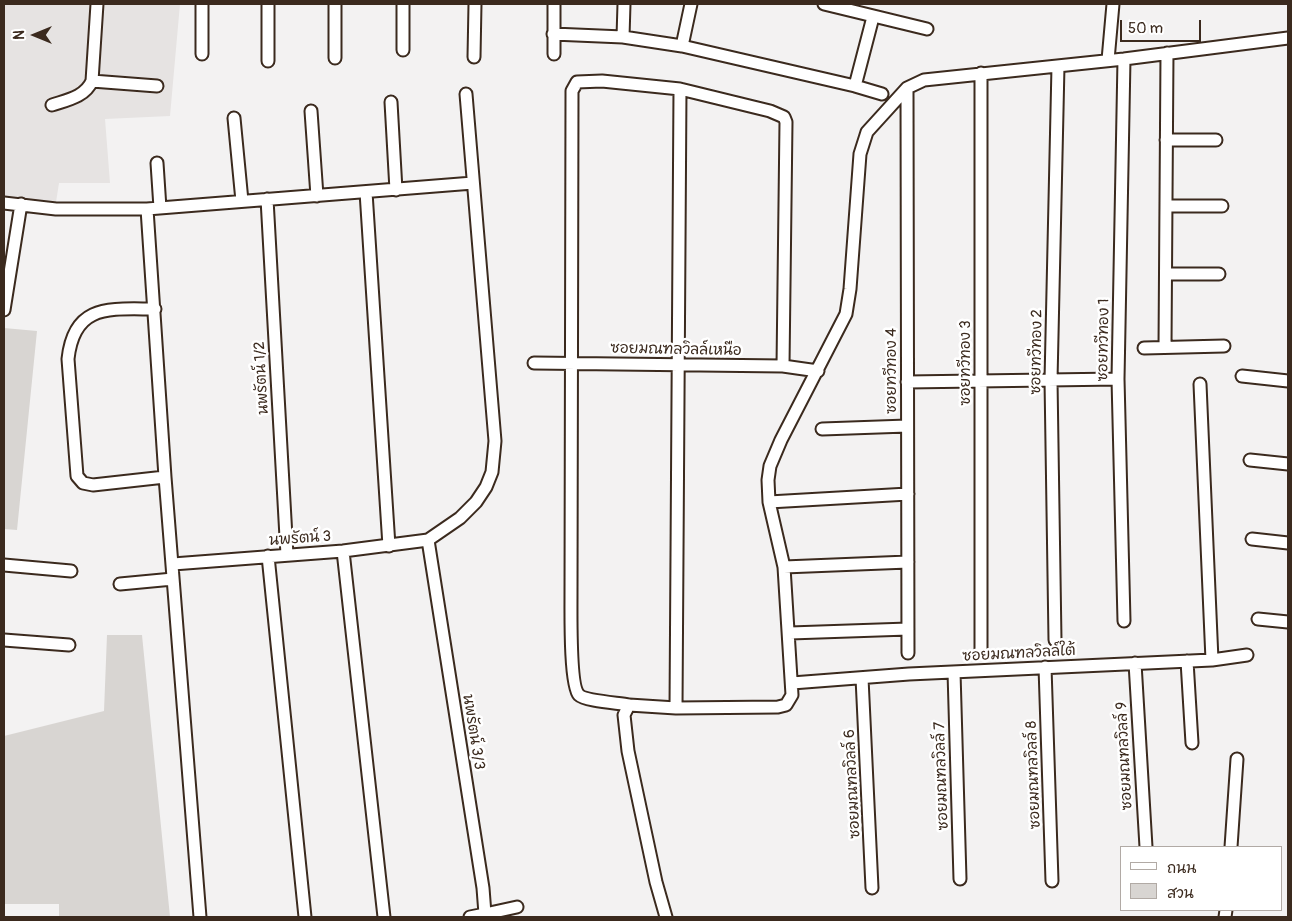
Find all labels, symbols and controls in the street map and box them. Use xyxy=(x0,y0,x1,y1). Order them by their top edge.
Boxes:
north arrow xyxy=(10,10,60,60)
scale bar xyxy=(1122,10,1203,42)
text: 50 m xyxy=(1128,19,1163,38)
text: N xyxy=(11,30,28,40)
street label: ซอยทวีทอง 1 xyxy=(1094,298,1114,382)
street label: ซอยทวีทอง 2 xyxy=(1027,309,1047,395)
street label: ซอยทวีทอง 3 xyxy=(957,320,975,406)
street label: ซอยทวีทอง 4 xyxy=(883,328,901,414)
street label: ซอยมณฑลวิลล์เหนือ xyxy=(610,340,742,360)
street label: นพรัตน์ 1/2 xyxy=(251,341,273,415)
street label: นพรัตน์ 3 xyxy=(268,528,332,550)
street label: ซอยมณฑลวิลล์ใต้ xyxy=(962,642,1076,666)
street label: นพรัตน์ 3/3 xyxy=(458,693,488,771)
street label: ซอยมณฑลวิลล์ 9 xyxy=(1113,701,1137,811)
street label: ซอยมณฑลวิลล์ 7 xyxy=(931,721,953,831)
street label: ซอยมณฑลวิลล์ 8 xyxy=(1023,721,1045,829)
street label: ซอยมณฑลวิลล์ 6 xyxy=(841,729,865,839)
legend xyxy=(1120,846,1282,911)
text: ถนน xyxy=(1167,859,1196,878)
text: สวน xyxy=(1167,884,1194,903)

